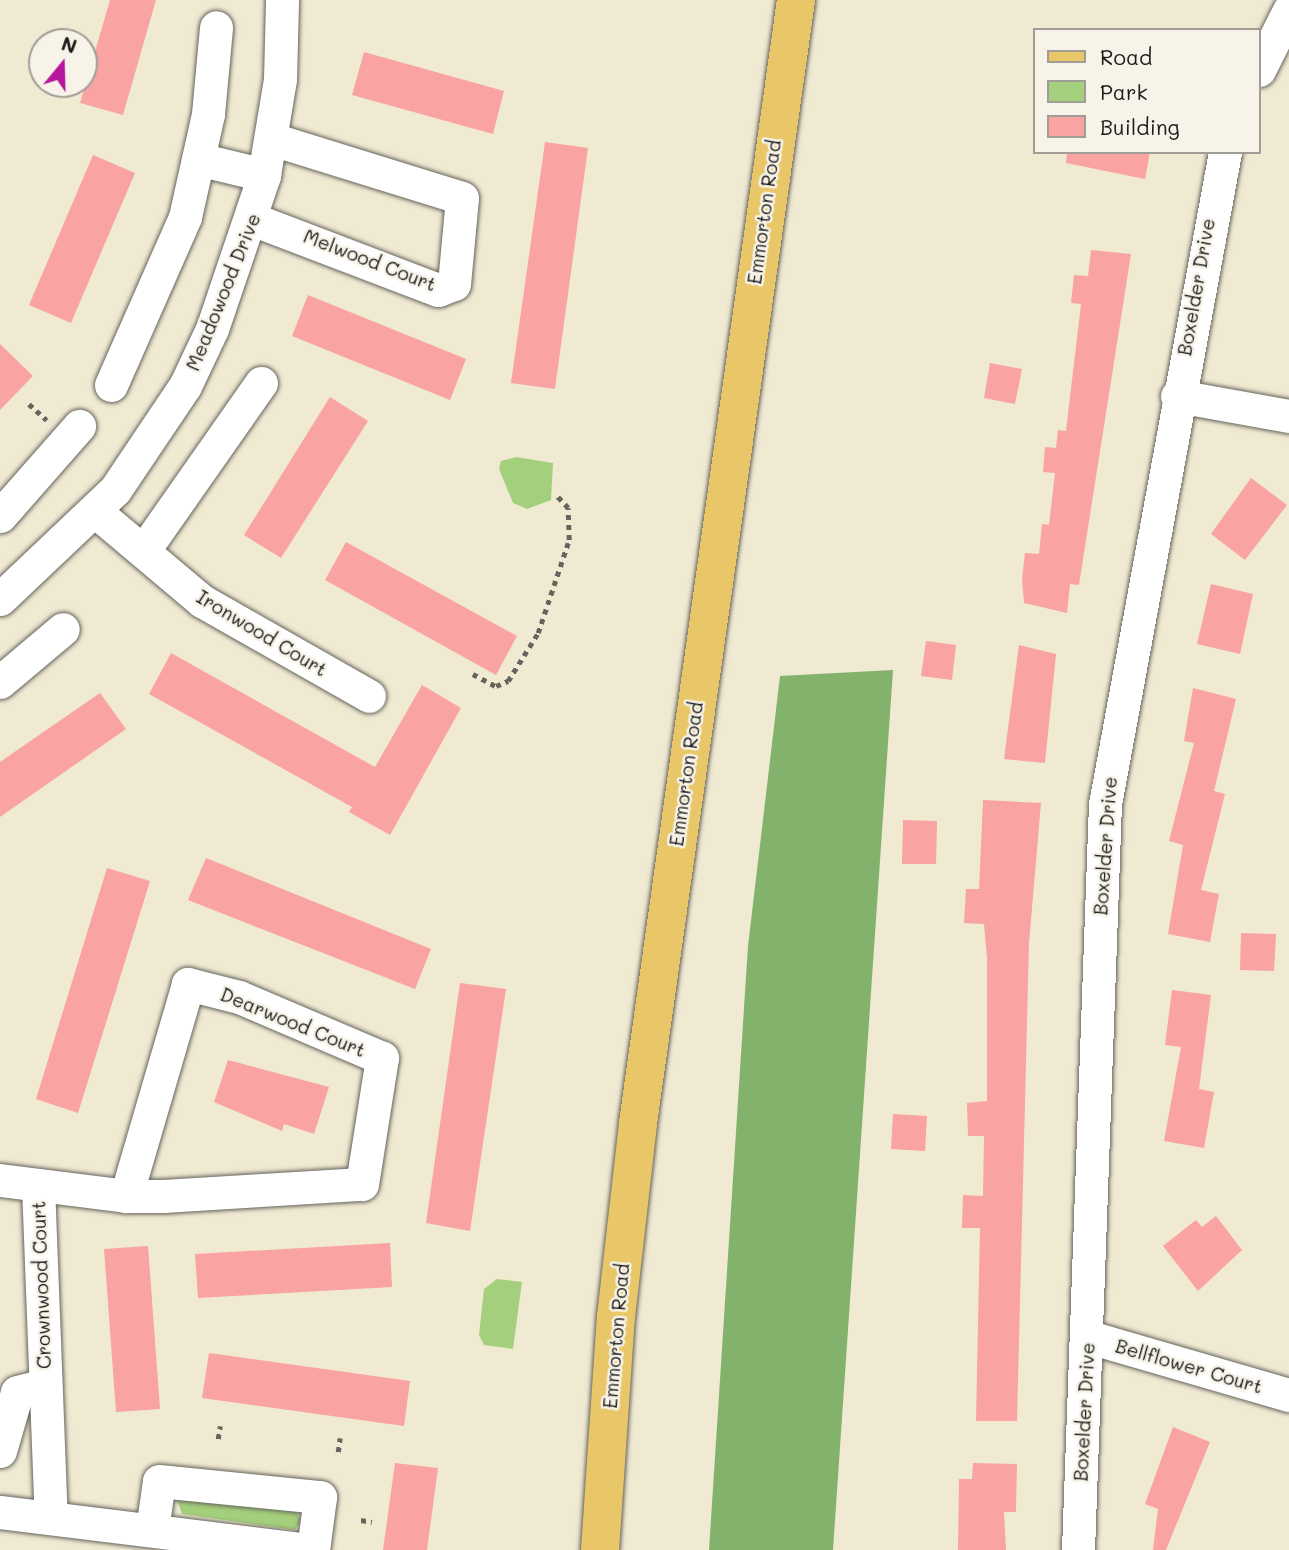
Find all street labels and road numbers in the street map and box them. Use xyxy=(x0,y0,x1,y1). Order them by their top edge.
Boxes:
street label: Emmorton Road xyxy=(743,138,785,286)
street label: Meadowood Drive xyxy=(181,210,265,374)
street label: Boxelder Drive xyxy=(1173,217,1219,357)
street label: Melwood Court xyxy=(300,224,440,296)
street label: Ironwood Court xyxy=(193,585,331,681)
street label: Emmorton Road xyxy=(665,700,707,848)
street label: Boxelder Drive xyxy=(1089,776,1121,916)
street label: Dearwood Court xyxy=(217,982,369,1062)
street label: Crownwood Court xyxy=(27,1201,55,1369)
street label: Emmorton Road xyxy=(598,1263,634,1409)
street label: Bellflower Court xyxy=(1113,1334,1265,1398)
street label: Boxelder Drive xyxy=(1069,1342,1099,1482)

